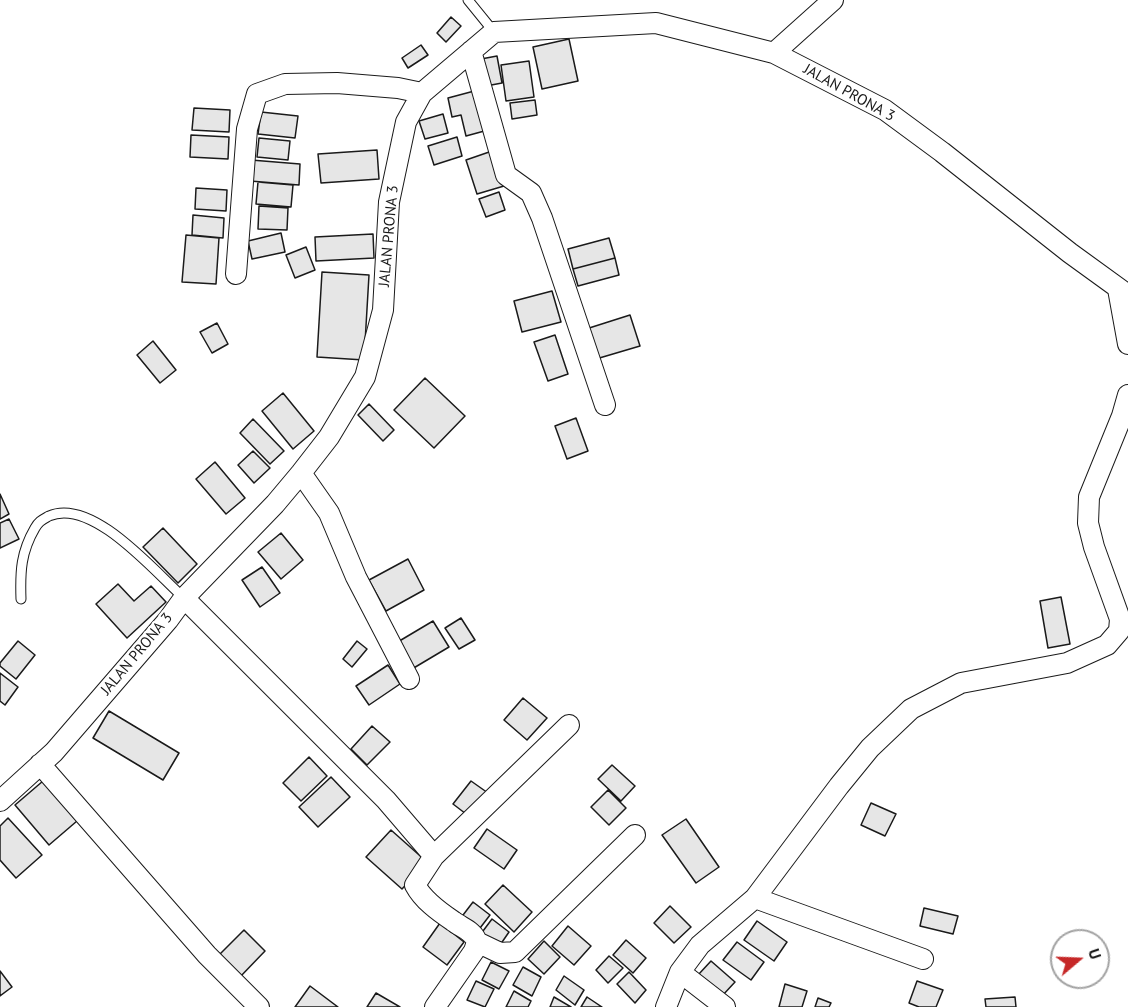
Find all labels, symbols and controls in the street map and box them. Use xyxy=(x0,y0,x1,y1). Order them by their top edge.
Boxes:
street label: JALAN PRONA 3 xyxy=(800,60,898,126)
street label: JALAN PRONA 3 xyxy=(376,184,402,288)
street label: JALAN PRONA 3 xyxy=(97,609,177,699)
north arrow xyxy=(1050,929,1110,989)
text: U xyxy=(1084,946,1106,962)

